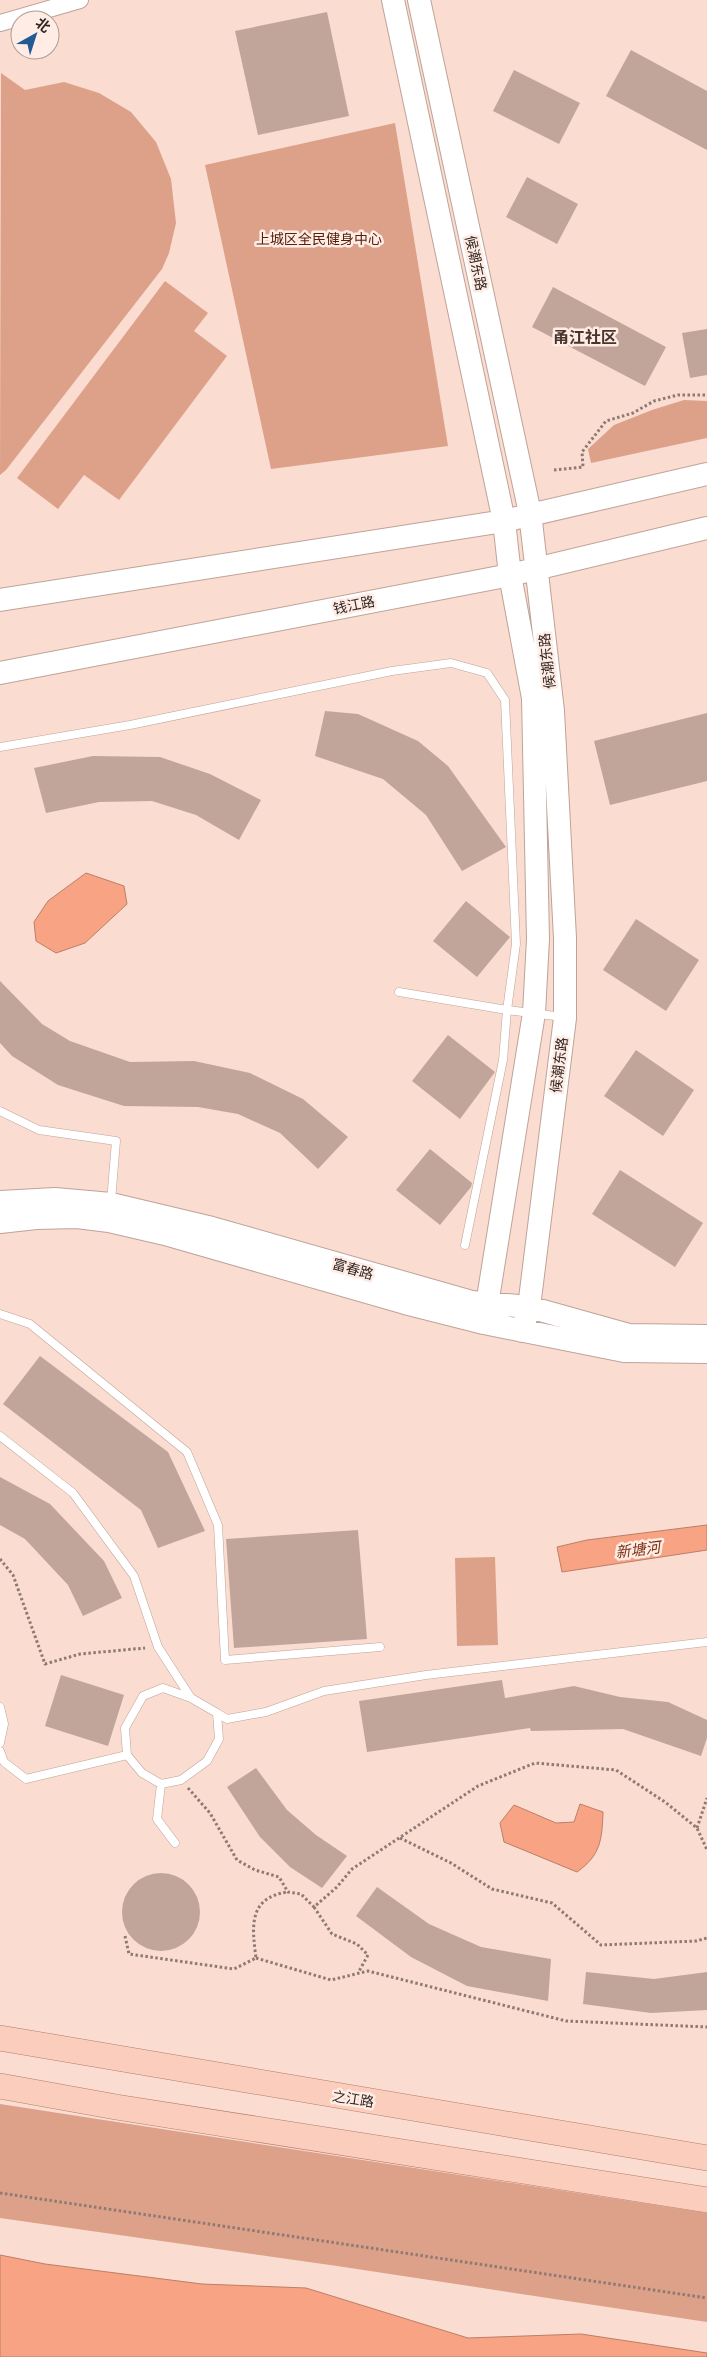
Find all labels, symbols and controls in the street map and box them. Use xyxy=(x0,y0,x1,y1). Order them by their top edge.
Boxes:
north arrow xyxy=(10,10,60,60)
text: 北 xyxy=(33,14,54,36)
park label: 上城区全民健身中心 xyxy=(256,231,382,247)
street label: 候潮东路 xyxy=(462,234,490,292)
district label: 甬江社区 xyxy=(553,328,617,347)
street label: 钱江路 xyxy=(332,593,376,617)
street label: 候潮东路 xyxy=(536,632,558,690)
street label: 候潮东路 xyxy=(548,1036,570,1094)
street label: 富春路 xyxy=(331,1256,375,1282)
water label: 新塘河 xyxy=(615,1538,664,1562)
street label: 之江路 xyxy=(331,2088,375,2110)

